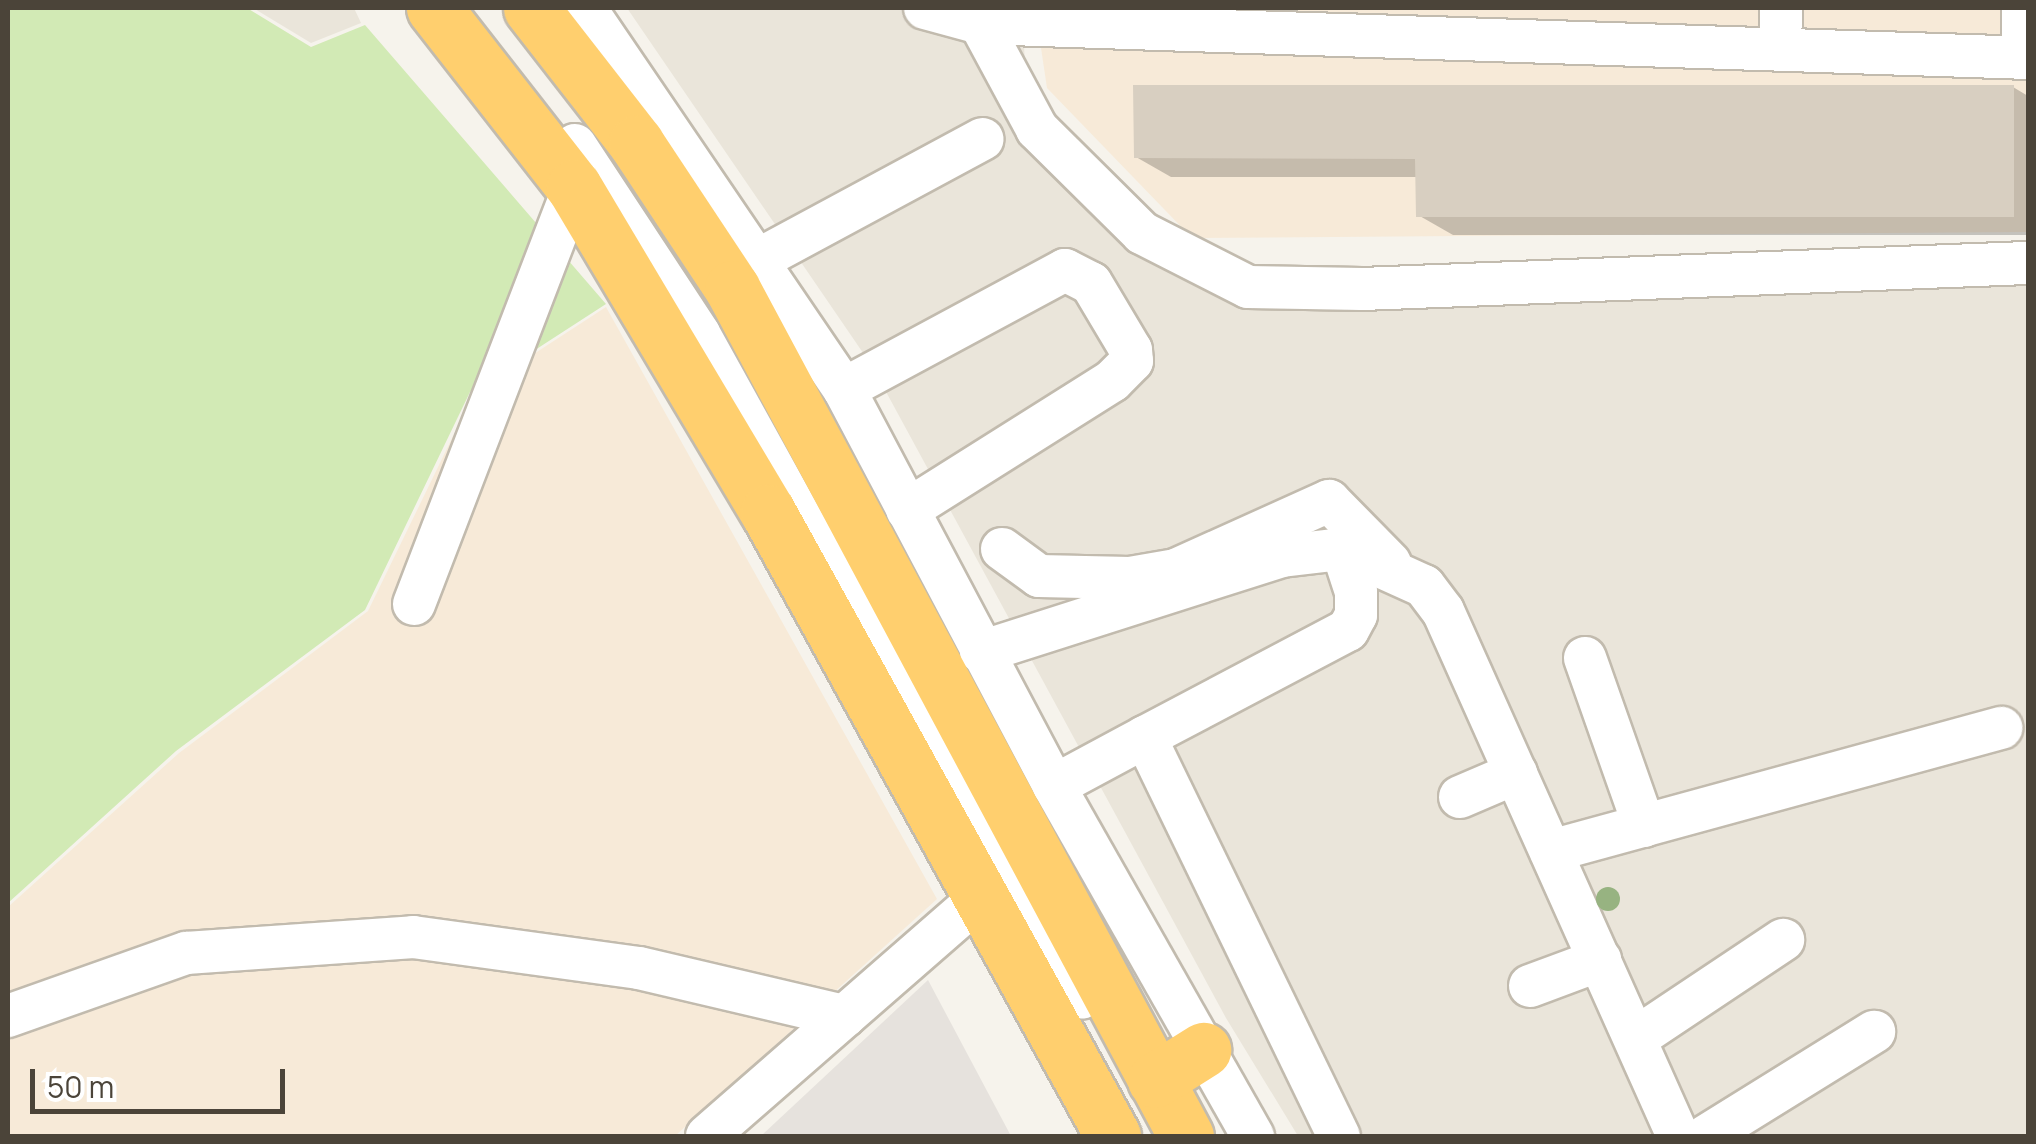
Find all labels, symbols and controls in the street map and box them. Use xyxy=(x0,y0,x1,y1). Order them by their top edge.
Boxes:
scale bar xyxy=(35,1049,290,1111)
text: 50 m xyxy=(47,1066,114,1107)

